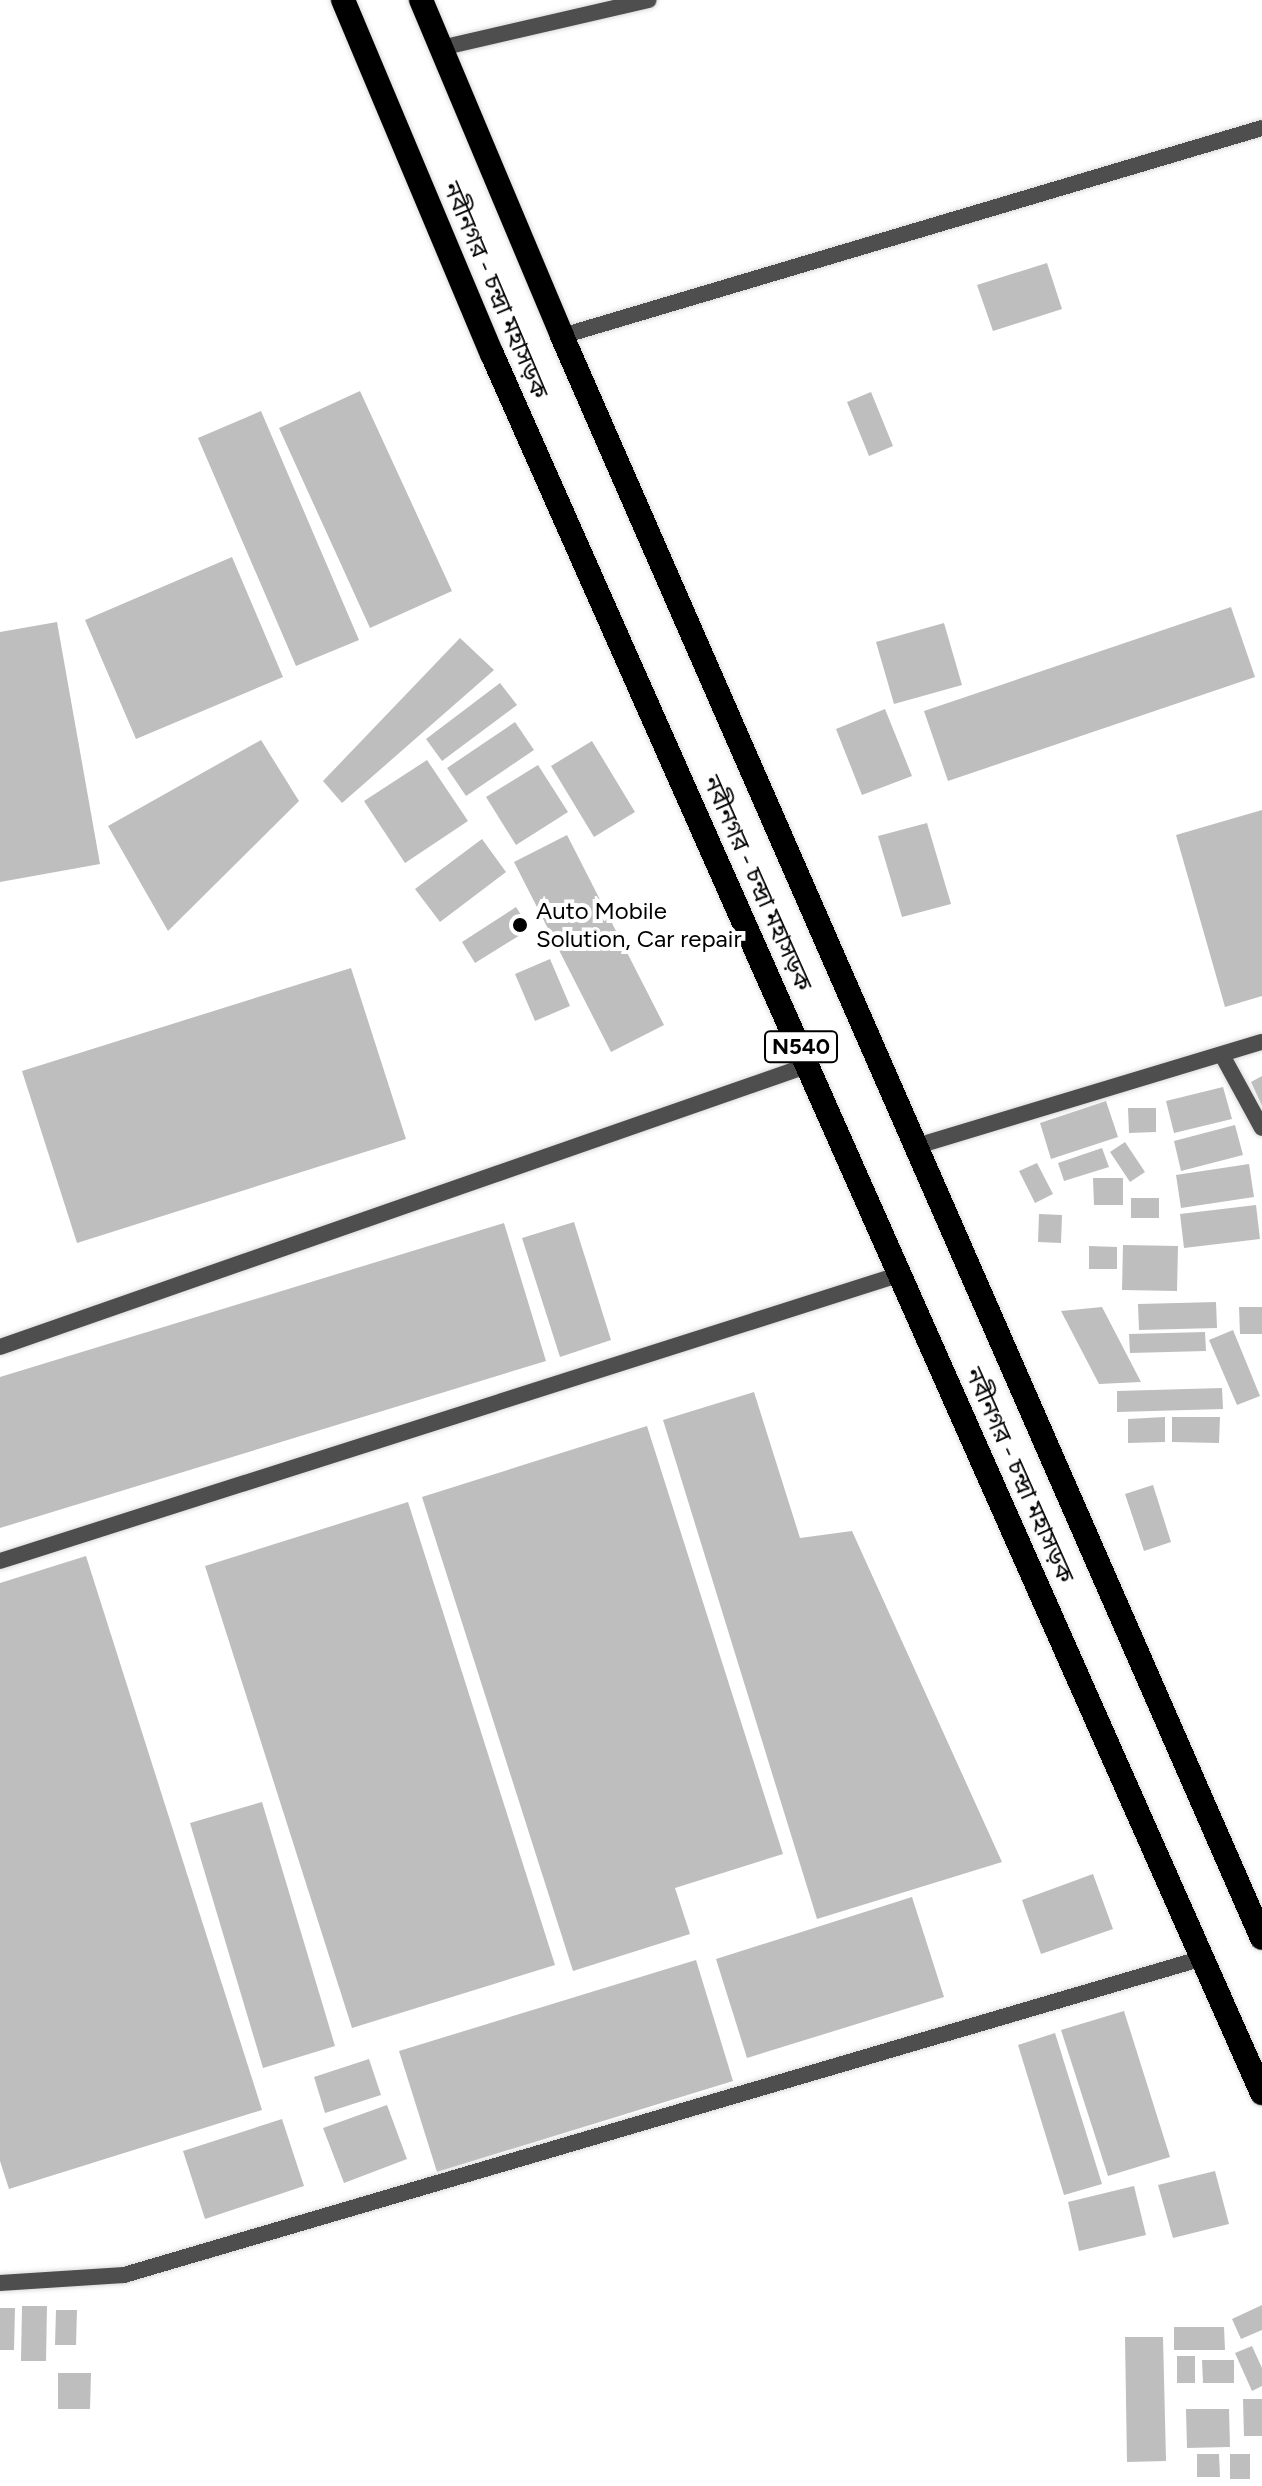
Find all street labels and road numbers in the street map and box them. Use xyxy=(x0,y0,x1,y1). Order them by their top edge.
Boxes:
street label: নবীনগর - চন্দ্রা মহাসড়ক xyxy=(437,177,555,403)
street label: নবীনগর - চন্দ্রা মহাসড়ক xyxy=(698,771,818,995)
road number: N540 xyxy=(763,1029,839,1065)
street label: নবীনগর - চন্দ্রা মহাসড়ক xyxy=(960,1363,1080,1587)

